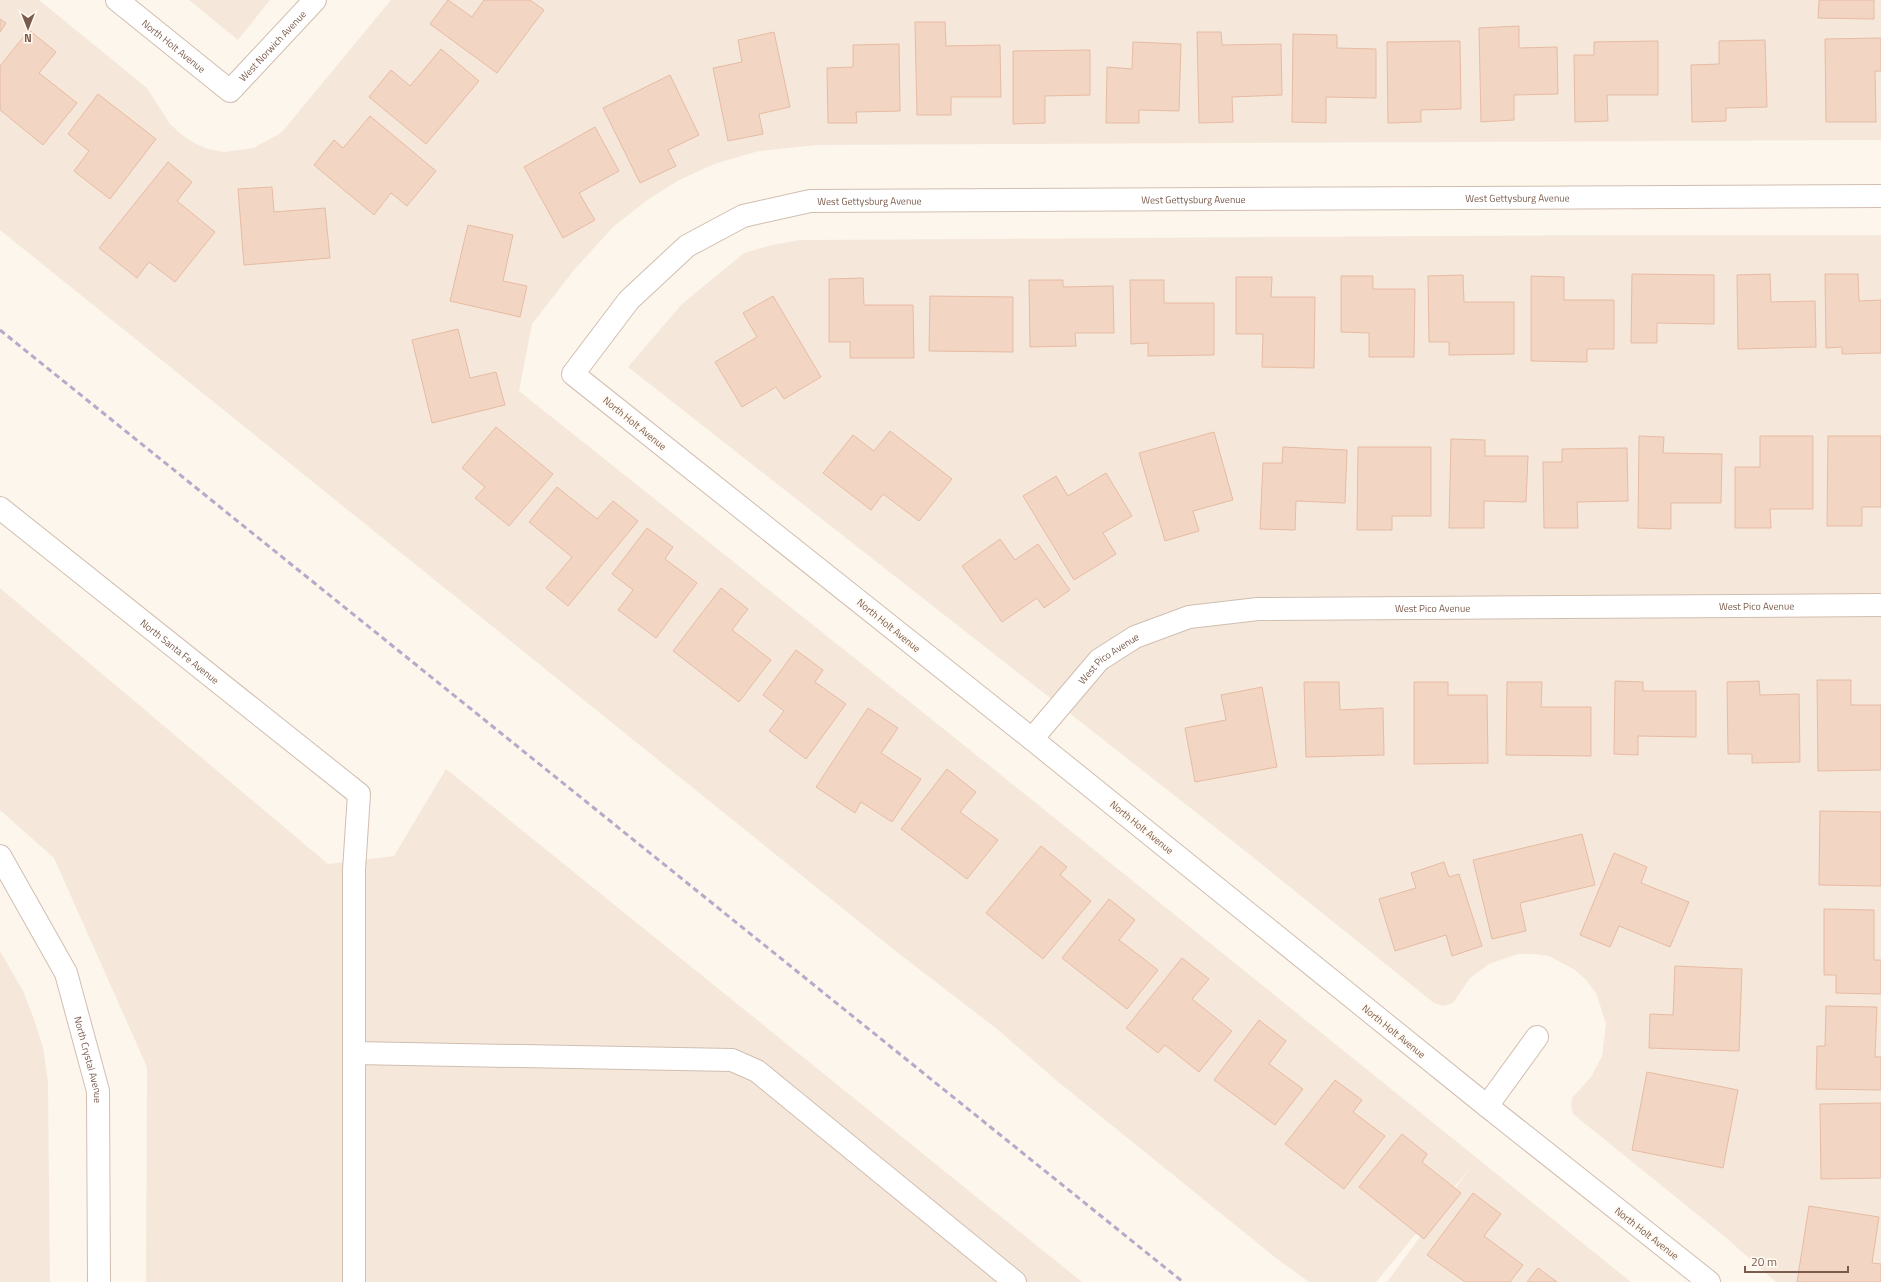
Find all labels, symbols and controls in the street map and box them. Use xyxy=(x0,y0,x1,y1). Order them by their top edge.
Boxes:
street label: West Norwich Avenue xyxy=(236,7,310,85)
north arrow xyxy=(8,8,48,48)
street label: North Holt Avenue xyxy=(138,16,209,76)
text: N xyxy=(24,30,32,46)
street label: West Gettysburg Avenue xyxy=(1465,190,1570,206)
street label: West Gettysburg Avenue xyxy=(1141,192,1246,207)
street label: West Gettysburg Avenue xyxy=(817,193,922,209)
street label: North Holt Avenue xyxy=(600,393,670,454)
street label: North Holt Avenue xyxy=(854,595,924,656)
street label: West Pico Avenue xyxy=(1719,599,1794,614)
street label: West Pico Avenue xyxy=(1395,601,1470,616)
street label: North Santa Fe Avenue xyxy=(137,616,222,688)
street label: West Pico Avenue xyxy=(1075,629,1141,687)
street label: North Holt Avenue xyxy=(1107,797,1177,858)
street label: North Holt Avenue xyxy=(1359,1001,1429,1062)
street label: North Crystal Avenue xyxy=(70,1015,105,1103)
street label: North Holt Avenue xyxy=(1611,1204,1682,1263)
scale bar xyxy=(1745,1248,1848,1274)
text: 20 m xyxy=(1751,1252,1777,1271)

